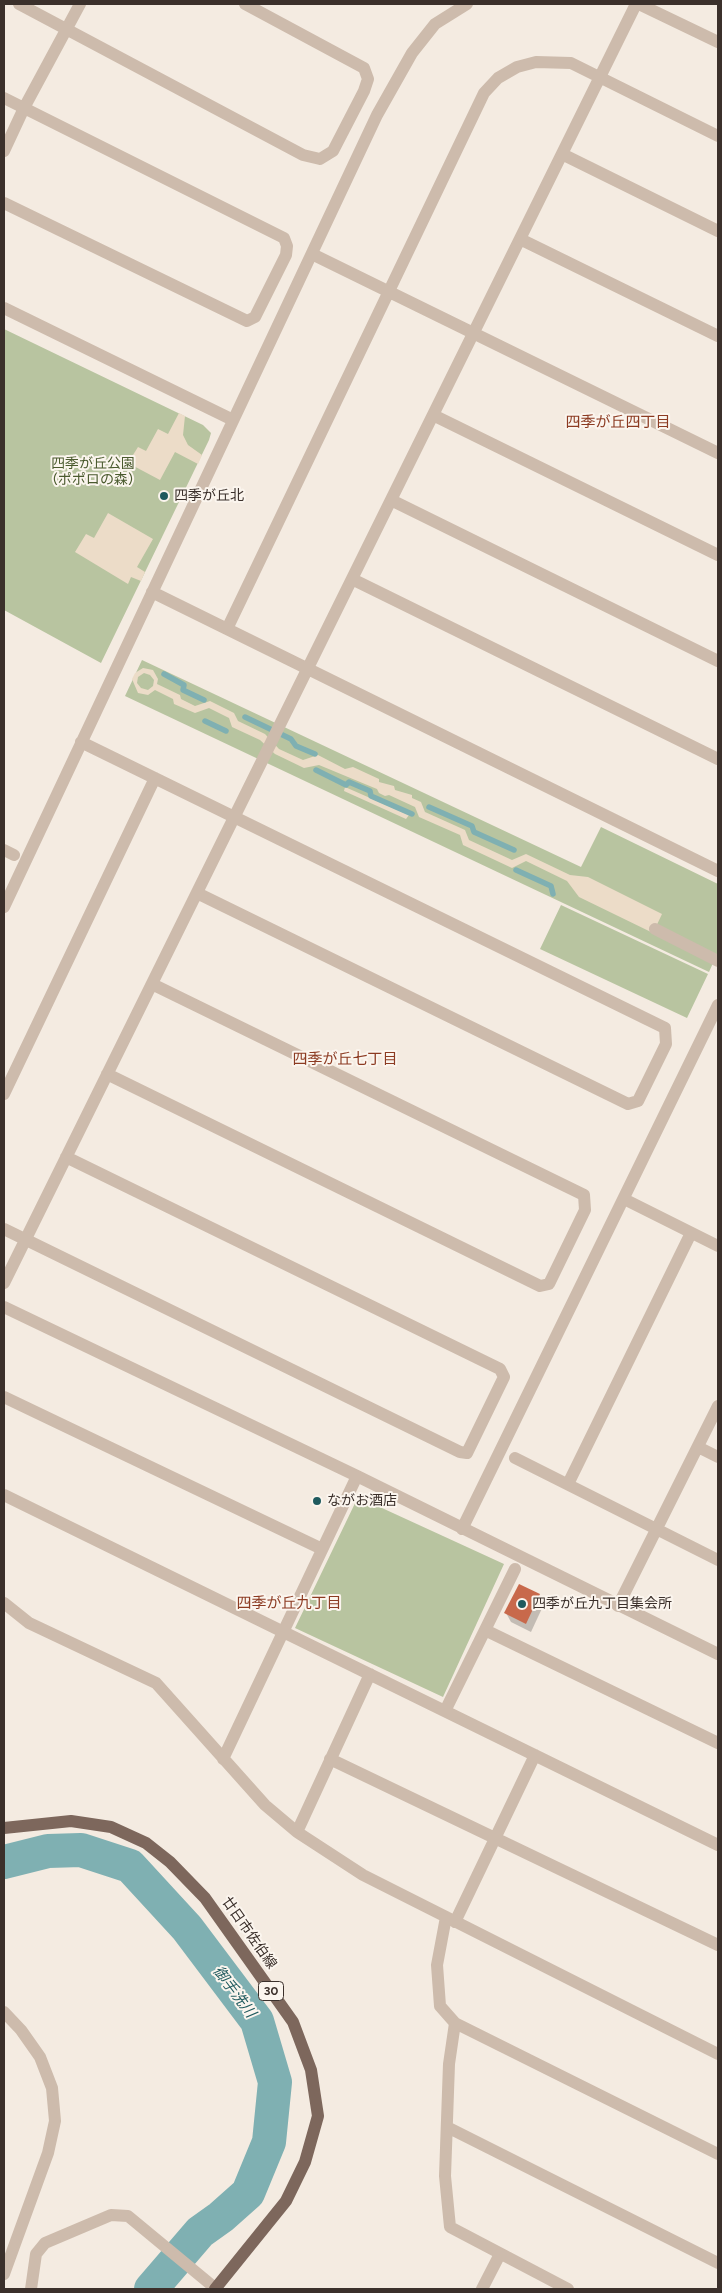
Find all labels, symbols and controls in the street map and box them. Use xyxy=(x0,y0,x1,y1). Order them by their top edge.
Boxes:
district label: 四季が丘四丁目 xyxy=(566,414,670,432)
park label: 四季が丘公園 (ポポロの森) xyxy=(51,456,135,488)
place label: 四季が丘北 xyxy=(174,488,244,504)
marker: 四季が丘北 xyxy=(158,490,170,502)
district label: 四季が丘七丁目 xyxy=(293,1051,397,1069)
place label: ながお酒店 xyxy=(327,1493,397,1509)
marker: ながお酒店 xyxy=(311,1495,323,1507)
district label: 四季が丘九丁目 xyxy=(237,1595,341,1613)
place label: 四季が丘九丁目集会所 xyxy=(532,1596,672,1612)
marker: 四季が丘九丁目集会所 xyxy=(516,1598,528,1610)
street label: 廿日市佐伯線 xyxy=(218,1894,280,1972)
water label: 御手洗川 xyxy=(209,1963,259,2021)
road number: 30 xyxy=(258,1982,284,2000)

